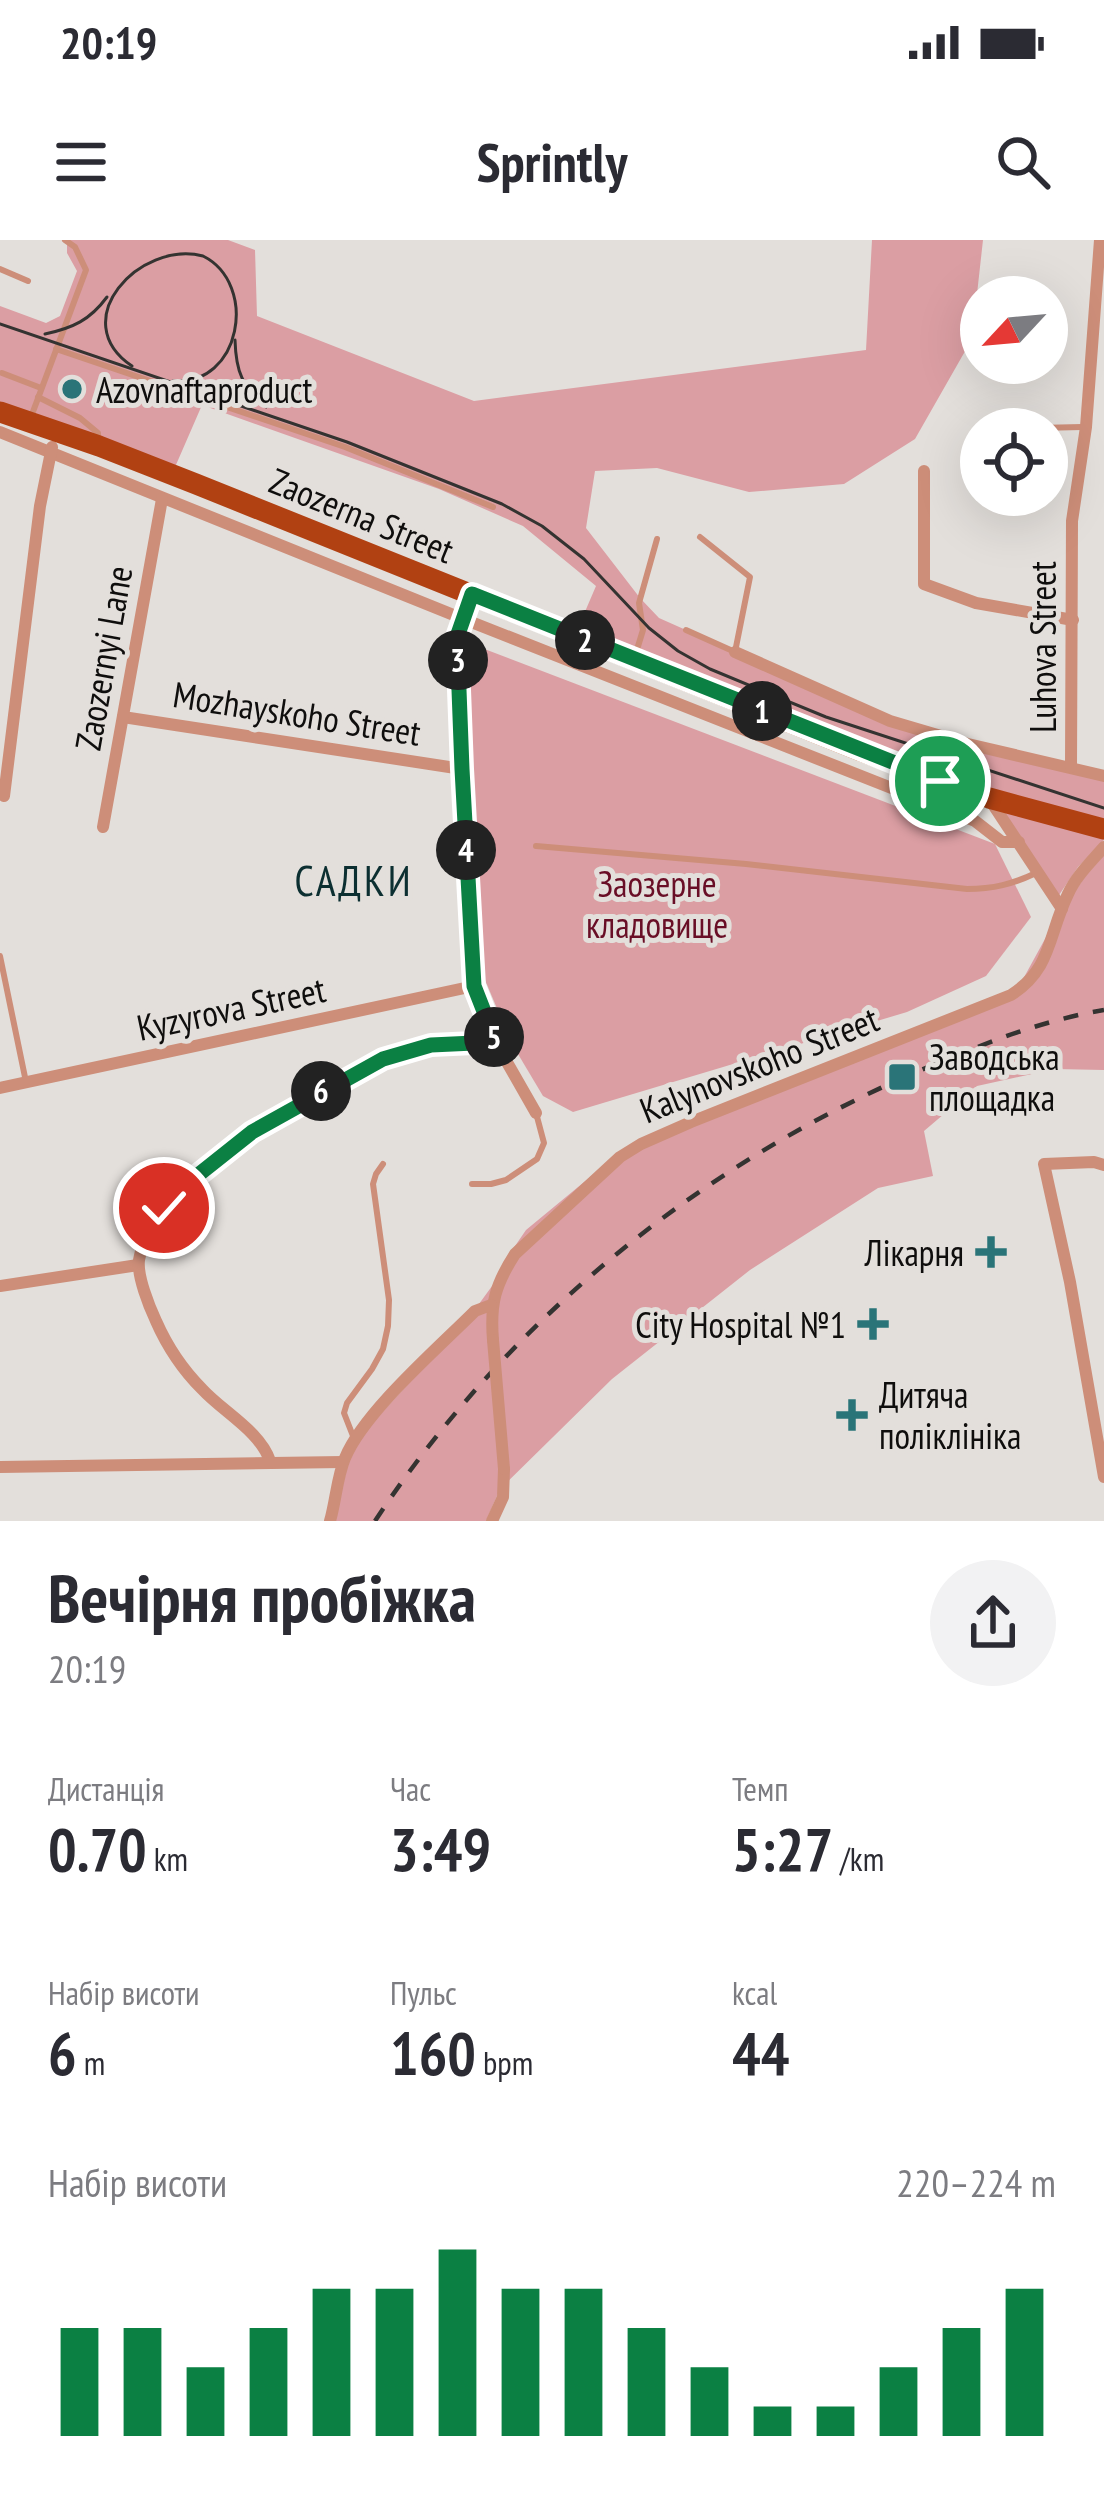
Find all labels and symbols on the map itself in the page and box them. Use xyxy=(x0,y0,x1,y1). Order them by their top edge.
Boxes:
north arrow xyxy=(960,276,1068,384)
place label: Azovnaftaproduct xyxy=(96,366,313,413)
marker: Azovnaftaproduct xyxy=(59,376,85,402)
street label: Zaozerna Street xyxy=(263,457,461,573)
street label: Luhova Street xyxy=(1019,561,1066,733)
street label: Zaozernyi Lane xyxy=(64,562,142,754)
pin: 2 xyxy=(555,610,615,670)
pin: 3 xyxy=(428,630,488,690)
street label: Mozhayskoho Street xyxy=(170,670,424,756)
pin: 1 xyxy=(732,681,792,741)
pin xyxy=(889,730,991,832)
pin: 4 xyxy=(436,820,496,880)
district label: САДКИ xyxy=(294,853,414,908)
park label: Заозерне кладовище xyxy=(586,860,728,948)
street label: Kyzyrova Street xyxy=(133,965,330,1051)
street label: Kalynovskoho Street xyxy=(633,995,885,1133)
pin: 5 xyxy=(464,1007,524,1067)
place label: Заводська площадка xyxy=(929,1033,1060,1121)
pin: 6 xyxy=(291,1061,351,1121)
marker: Заводська площадка xyxy=(886,1061,918,1093)
pin xyxy=(113,1157,215,1259)
place label: Лікарня xyxy=(864,1229,964,1276)
marker: Лікарня xyxy=(975,1236,1007,1268)
place label: City Hospital №1 xyxy=(635,1301,846,1348)
marker: City Hospital №1 xyxy=(857,1308,889,1340)
place label: Дитяча поліклініка xyxy=(879,1371,1021,1459)
marker: Дитяча поліклініка xyxy=(836,1399,868,1431)

